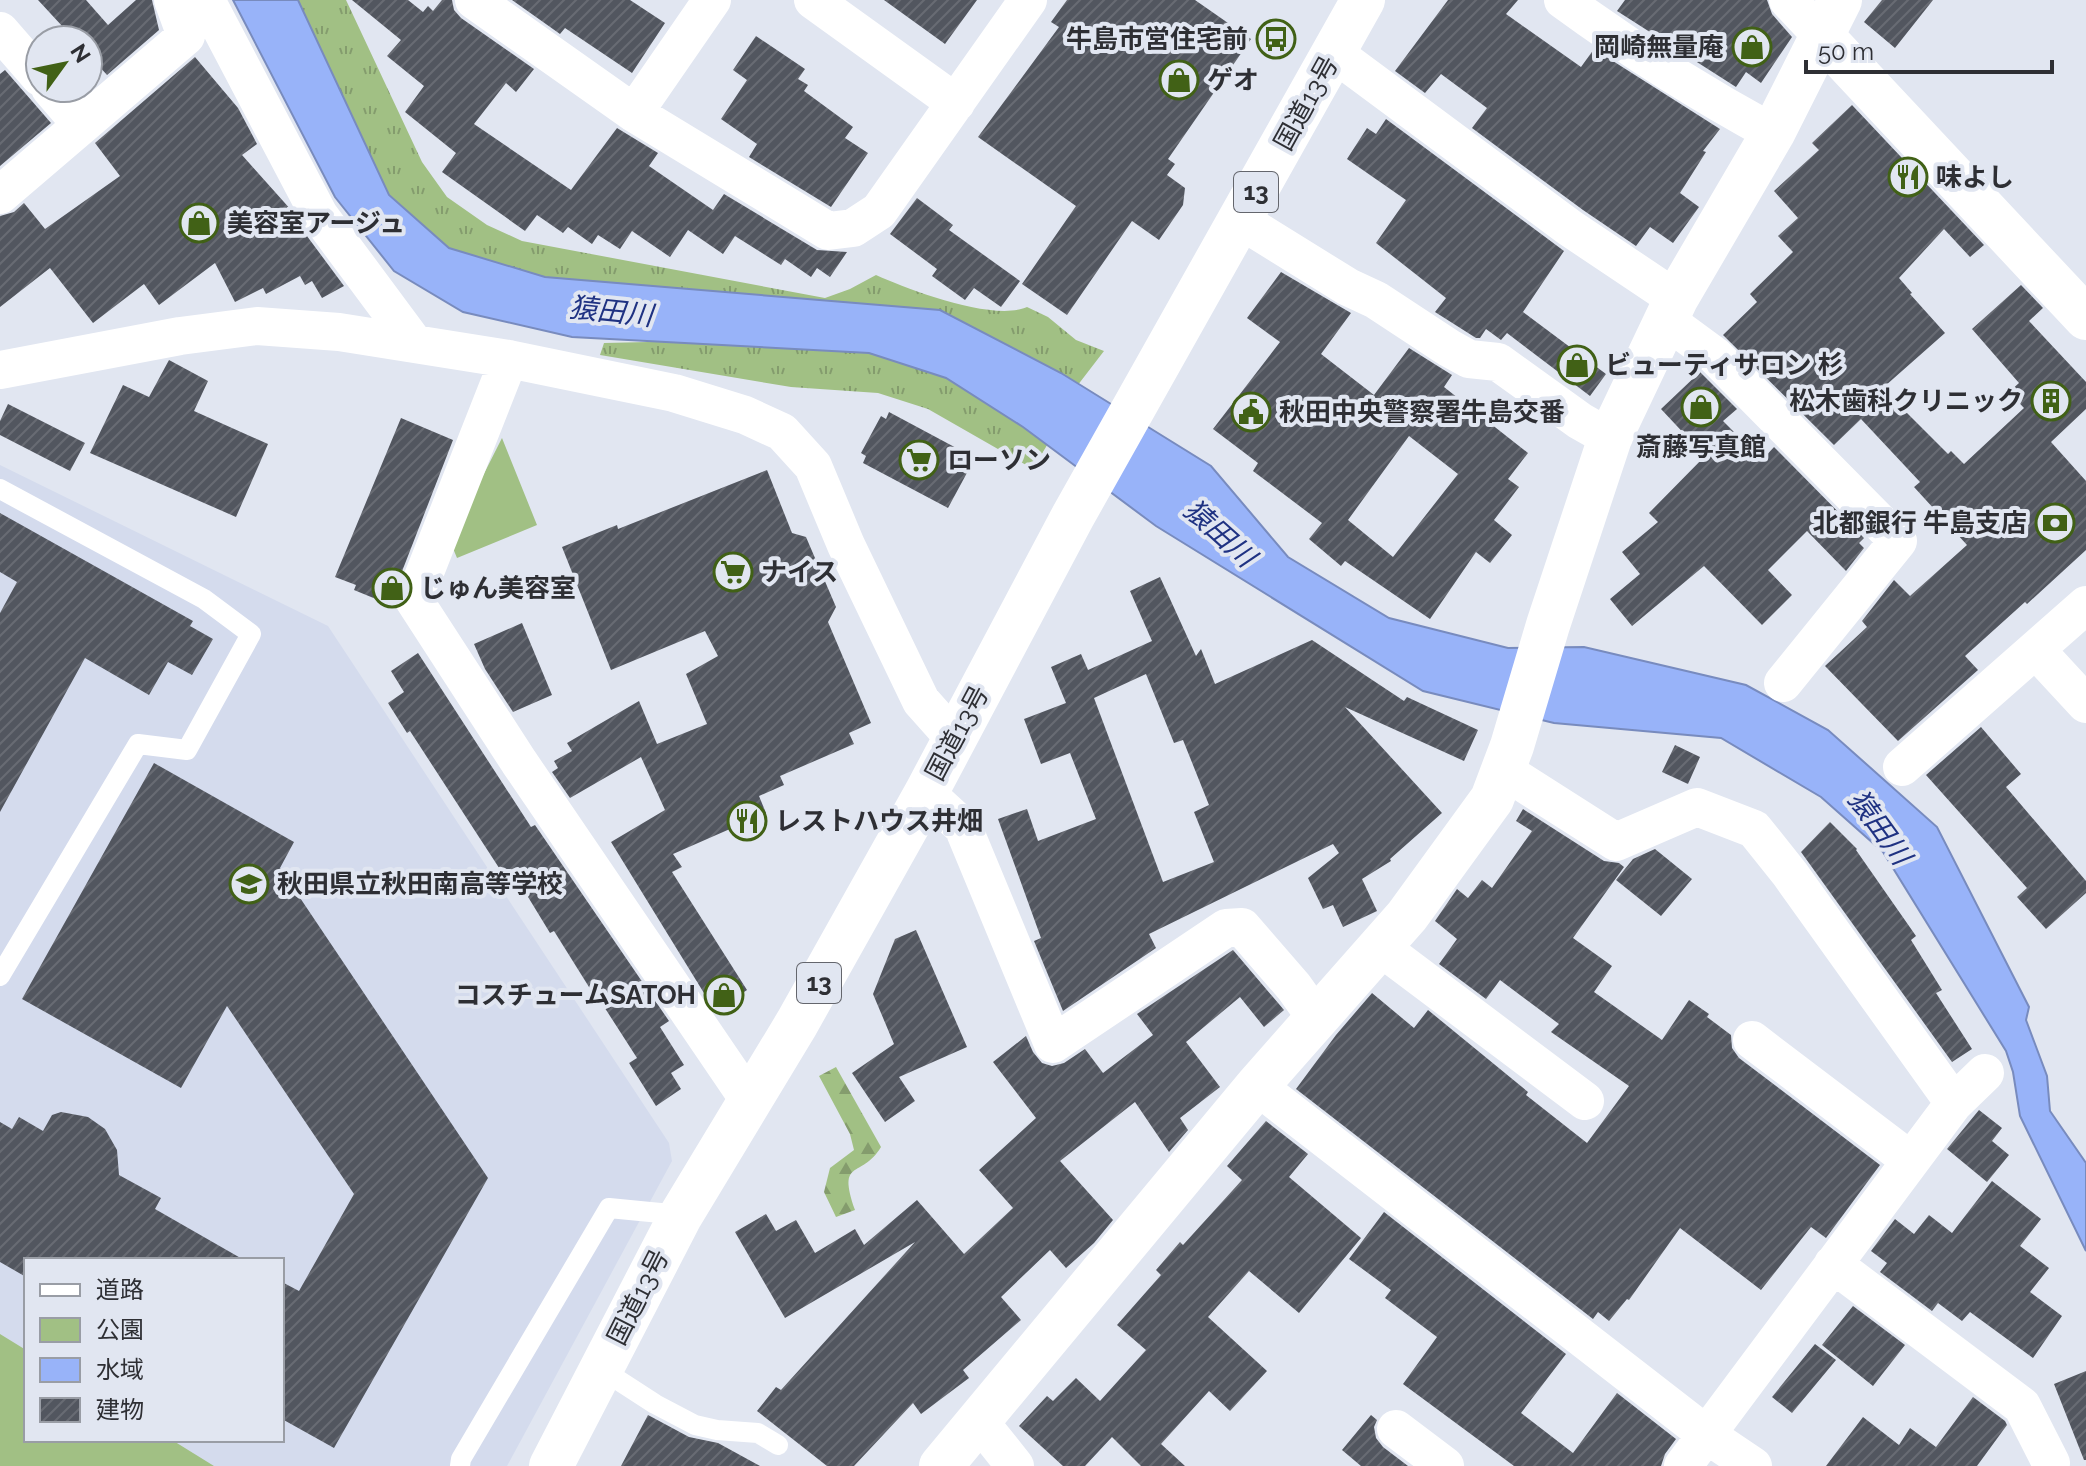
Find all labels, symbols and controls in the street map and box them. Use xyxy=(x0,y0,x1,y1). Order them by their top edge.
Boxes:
bus stop icon: 牛島市営住宅前 xyxy=(1255,18,1297,60)
north arrow xyxy=(24,24,104,104)
place label: 牛島市営住宅前 xyxy=(1066,24,1248,54)
scale bar xyxy=(1806,24,2052,74)
shop icon: 岡崎無量庵 xyxy=(1731,26,1773,68)
place label: 岡崎無量庵 xyxy=(1594,32,1724,62)
text: 50 m xyxy=(1818,37,1874,66)
text: N xyxy=(65,39,96,67)
street label: 国道13号 xyxy=(1268,51,1344,155)
shop icon: ゲオ xyxy=(1158,59,1200,101)
place label: ゲオ xyxy=(1207,65,1259,95)
restaurant icon: 味よし xyxy=(1887,156,1929,198)
place label: 味よし xyxy=(1936,162,2014,192)
road number: 13 xyxy=(1234,172,1278,212)
shop icon: 美容室アージュ xyxy=(178,202,220,244)
place label: 美容室アージュ xyxy=(227,208,405,238)
water label: 猿田川 xyxy=(567,291,657,333)
shop icon: ビューティサロン 杉 xyxy=(1556,344,1598,386)
place label: ビューティサロン 杉 xyxy=(1605,350,1844,380)
building icon: 松木歯科クリニック xyxy=(2030,380,2072,422)
shop icon: 斎藤写真館 xyxy=(1680,386,1722,428)
place label: 松木歯科クリニック xyxy=(1789,386,2023,416)
public building icon: 秋田中央警察署牛島交番 xyxy=(1230,391,1272,433)
place label: 秋田中央警察署牛島交番 xyxy=(1279,397,1565,427)
place label: 斎藤写真館 xyxy=(1636,432,1766,462)
supermarket icon: ローソン xyxy=(898,439,940,481)
place label: ローソン xyxy=(947,445,1051,475)
water label: 猿田川 xyxy=(1177,493,1264,576)
bank icon: 北都銀行 牛島支店 xyxy=(2034,502,2076,544)
place label: 北都銀行 牛島支店 xyxy=(1813,508,2027,538)
supermarket icon: ナイス xyxy=(712,551,754,593)
place label: ナイス xyxy=(761,557,838,587)
shop icon: じゅん美容室 xyxy=(371,567,413,609)
place label: じゅん美容室 xyxy=(420,573,576,603)
street label: 国道13号 xyxy=(920,680,994,786)
water label: 猿田川 xyxy=(1842,784,1919,873)
restaurant icon: レストハウス井畑 xyxy=(726,800,768,842)
place label: レストハウス井畑 xyxy=(775,806,983,836)
school or university icon: 秋田県立秋田南高等学校 xyxy=(228,863,270,905)
place label: 秋田県立秋田南高等学校 xyxy=(277,869,563,899)
road number: 13 xyxy=(797,963,841,1003)
shop icon: コスチュームSATOH xyxy=(703,974,745,1016)
place label: コスチュームSATOH xyxy=(455,980,696,1010)
street label: 国道13号 xyxy=(601,1244,675,1350)
legend xyxy=(24,1258,284,1442)
text: 道路 xyxy=(96,1275,144,1304)
text: 公園 xyxy=(96,1315,144,1344)
text: 水域 xyxy=(96,1355,144,1384)
text: 建物 xyxy=(96,1395,144,1424)

